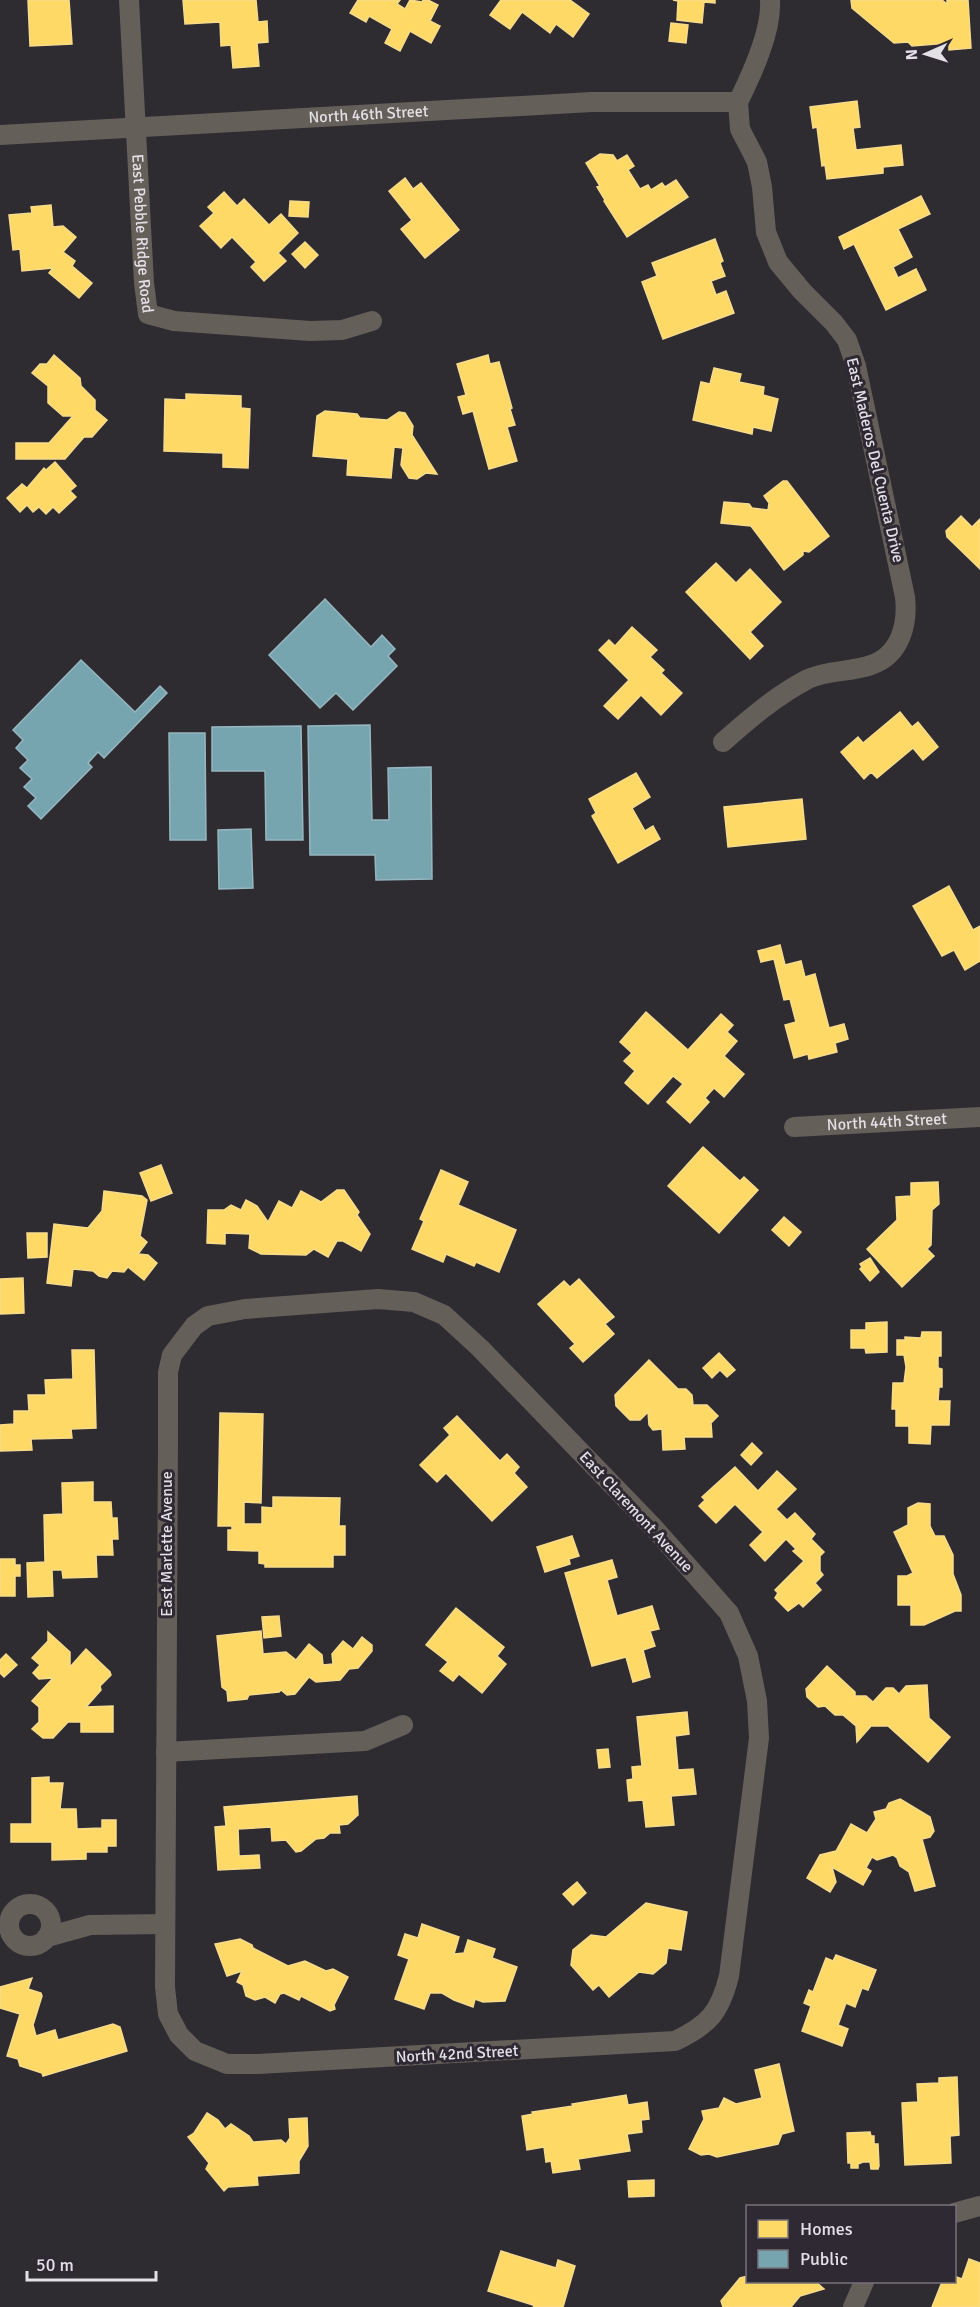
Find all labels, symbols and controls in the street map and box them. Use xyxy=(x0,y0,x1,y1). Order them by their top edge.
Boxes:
north arrow xyxy=(896,24,956,84)
text: N xyxy=(902,49,922,61)
street label: North 46th Street xyxy=(308,101,429,128)
street label: East Pebble Ridge Road xyxy=(127,153,158,314)
street label: East Maderos Del Cuenta Drive xyxy=(842,356,908,564)
street label: North 44th Street xyxy=(826,1109,948,1135)
street label: East Claremont Avenue xyxy=(575,1447,697,1577)
street label: East Marlette Avenue xyxy=(157,1471,177,1617)
street label: North 42nd Street xyxy=(395,2041,519,2067)
legend xyxy=(746,2205,956,2283)
text: Homes xyxy=(800,2218,853,2240)
scale bar xyxy=(27,2244,156,2282)
text: Public xyxy=(800,2248,848,2270)
text: 50 m xyxy=(36,2254,74,2276)

